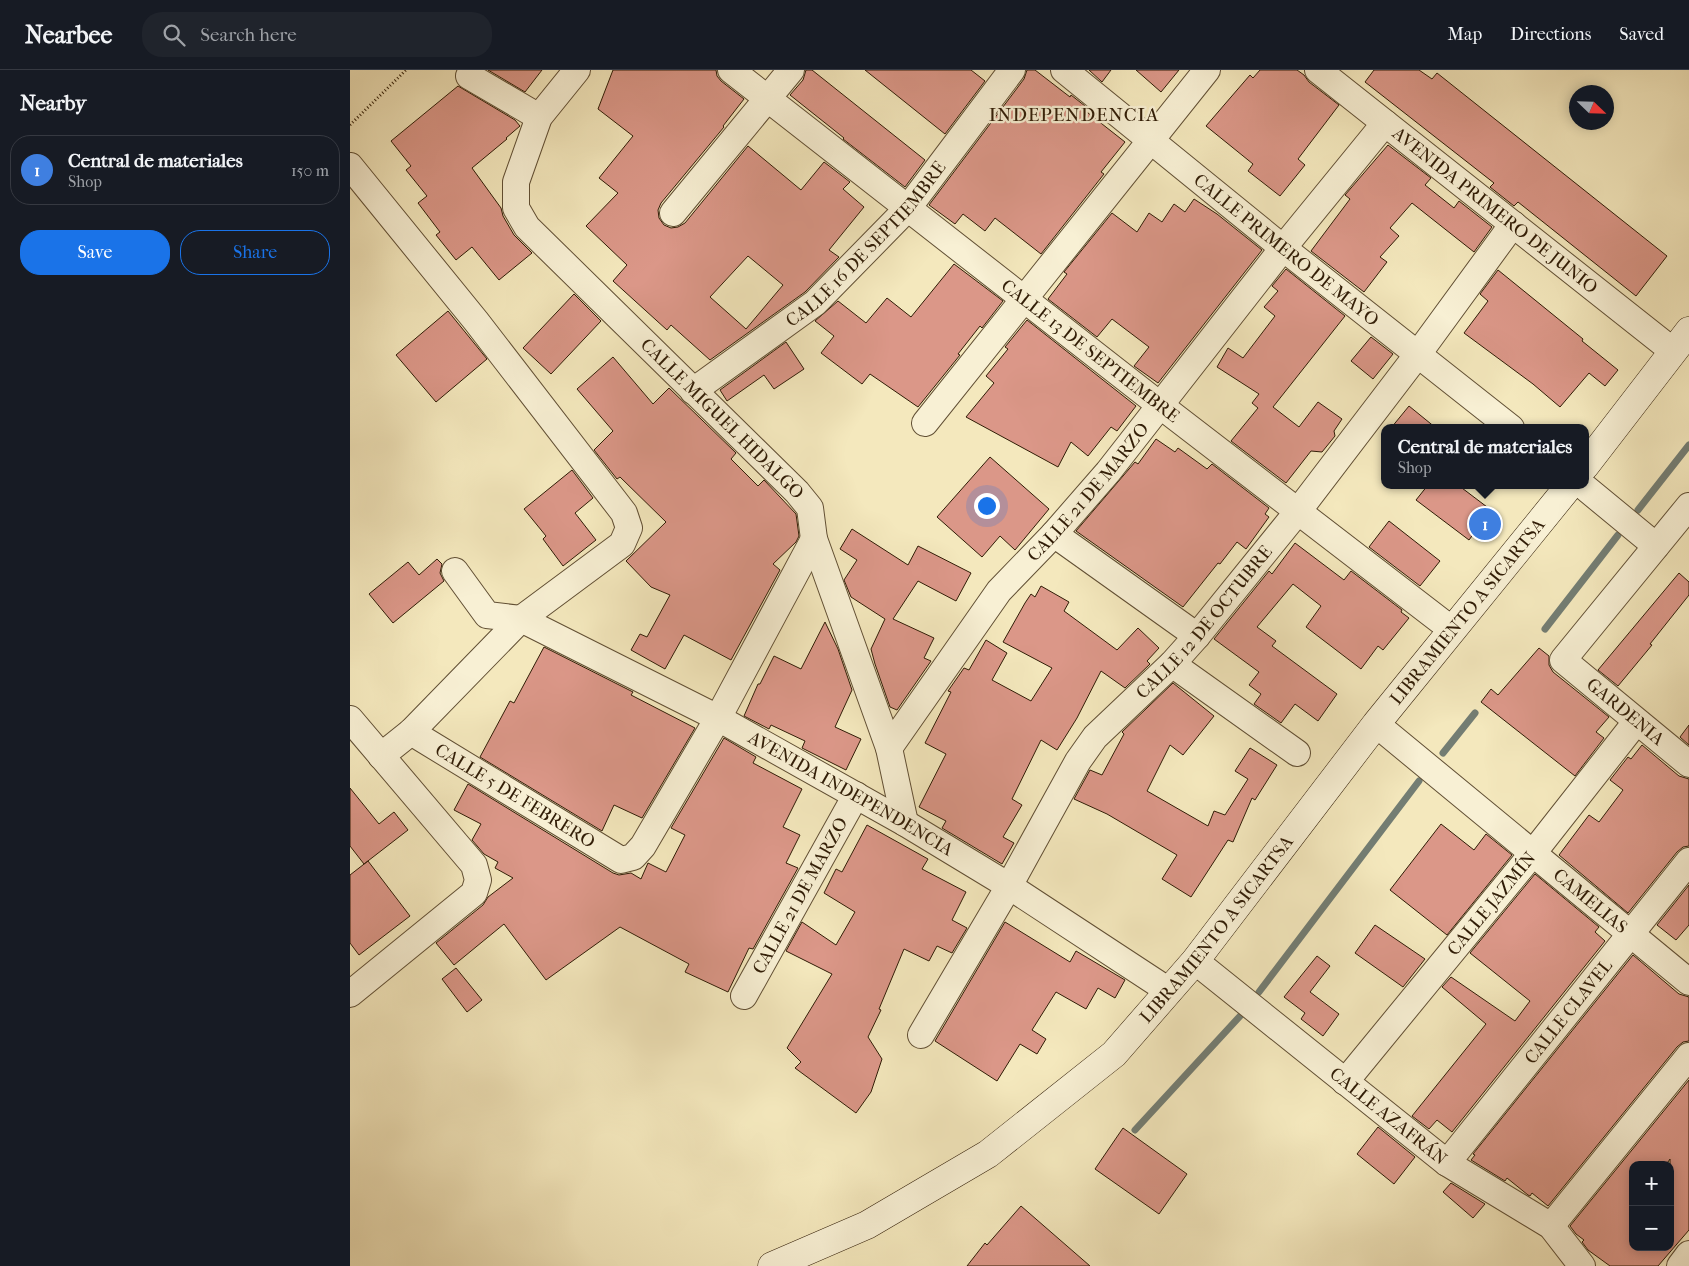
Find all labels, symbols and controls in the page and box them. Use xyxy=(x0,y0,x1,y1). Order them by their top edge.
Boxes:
search box xyxy=(142,12,492,57)
text: Nearbee xyxy=(25,21,112,49)
icon: search xyxy=(160,21,188,49)
text: Search here xyxy=(200,24,297,46)
text: Map xyxy=(1448,24,1482,45)
text: Directions xyxy=(1510,24,1591,45)
text: Saved xyxy=(1619,24,1664,45)
north arrow xyxy=(1569,85,1614,130)
text: Nearby xyxy=(20,91,86,115)
district label: INDEPENDENCIA xyxy=(989,104,1159,126)
street label: AVENIDA PRIMERO DE JUNIO xyxy=(1388,122,1602,298)
text: Central de materiales xyxy=(68,150,243,172)
street label: CALLE 16 DE SEPTIEMBRE xyxy=(782,157,950,331)
text: 1 xyxy=(34,161,40,180)
text: 150 m xyxy=(291,161,329,180)
street label: CALLE PRIMERO DE MAYO xyxy=(1190,169,1383,330)
text: Shop xyxy=(68,172,102,191)
button: Save xyxy=(20,230,170,275)
button: Share xyxy=(180,230,330,275)
street label: CALLE 13 DE SEPTIEMBRE xyxy=(997,275,1184,427)
street label: CALLE MIGUEL HIDALGO xyxy=(636,334,808,503)
street label: CALLE 21 DE MARZO xyxy=(1023,418,1153,566)
popup xyxy=(1381,424,1589,489)
text: Central de materiales xyxy=(1398,436,1572,458)
text: Shop xyxy=(1398,458,1432,477)
your location xyxy=(974,493,1000,519)
pin: 1 xyxy=(1469,505,1501,543)
street label: LIBRAMIENTO A SICARTSA xyxy=(1385,514,1549,709)
street label: CALLE 12 DE OCTUBRE xyxy=(1132,541,1276,703)
street label: GARDENIA xyxy=(1582,673,1669,750)
street label: AVENIDA INDEPENDENCIA xyxy=(744,726,957,860)
street label: CALLE 5 DE FEBRERO xyxy=(431,739,599,852)
street label: CALLE 21 DE MARZO xyxy=(748,814,852,977)
street label: LIBRAMIENTO A SICARTSA xyxy=(1135,831,1298,1027)
street label: CALLE JAZMÍN xyxy=(1443,847,1540,960)
street label: CAMELIAS xyxy=(1549,864,1632,938)
street label: CALLE CLAVEL xyxy=(1520,955,1617,1068)
street label: CALLE AZAFRÁN xyxy=(1326,1063,1451,1170)
map controls xyxy=(1629,1161,1674,1251)
button: + xyxy=(1629,1161,1674,1206)
button: − xyxy=(1629,1206,1674,1251)

